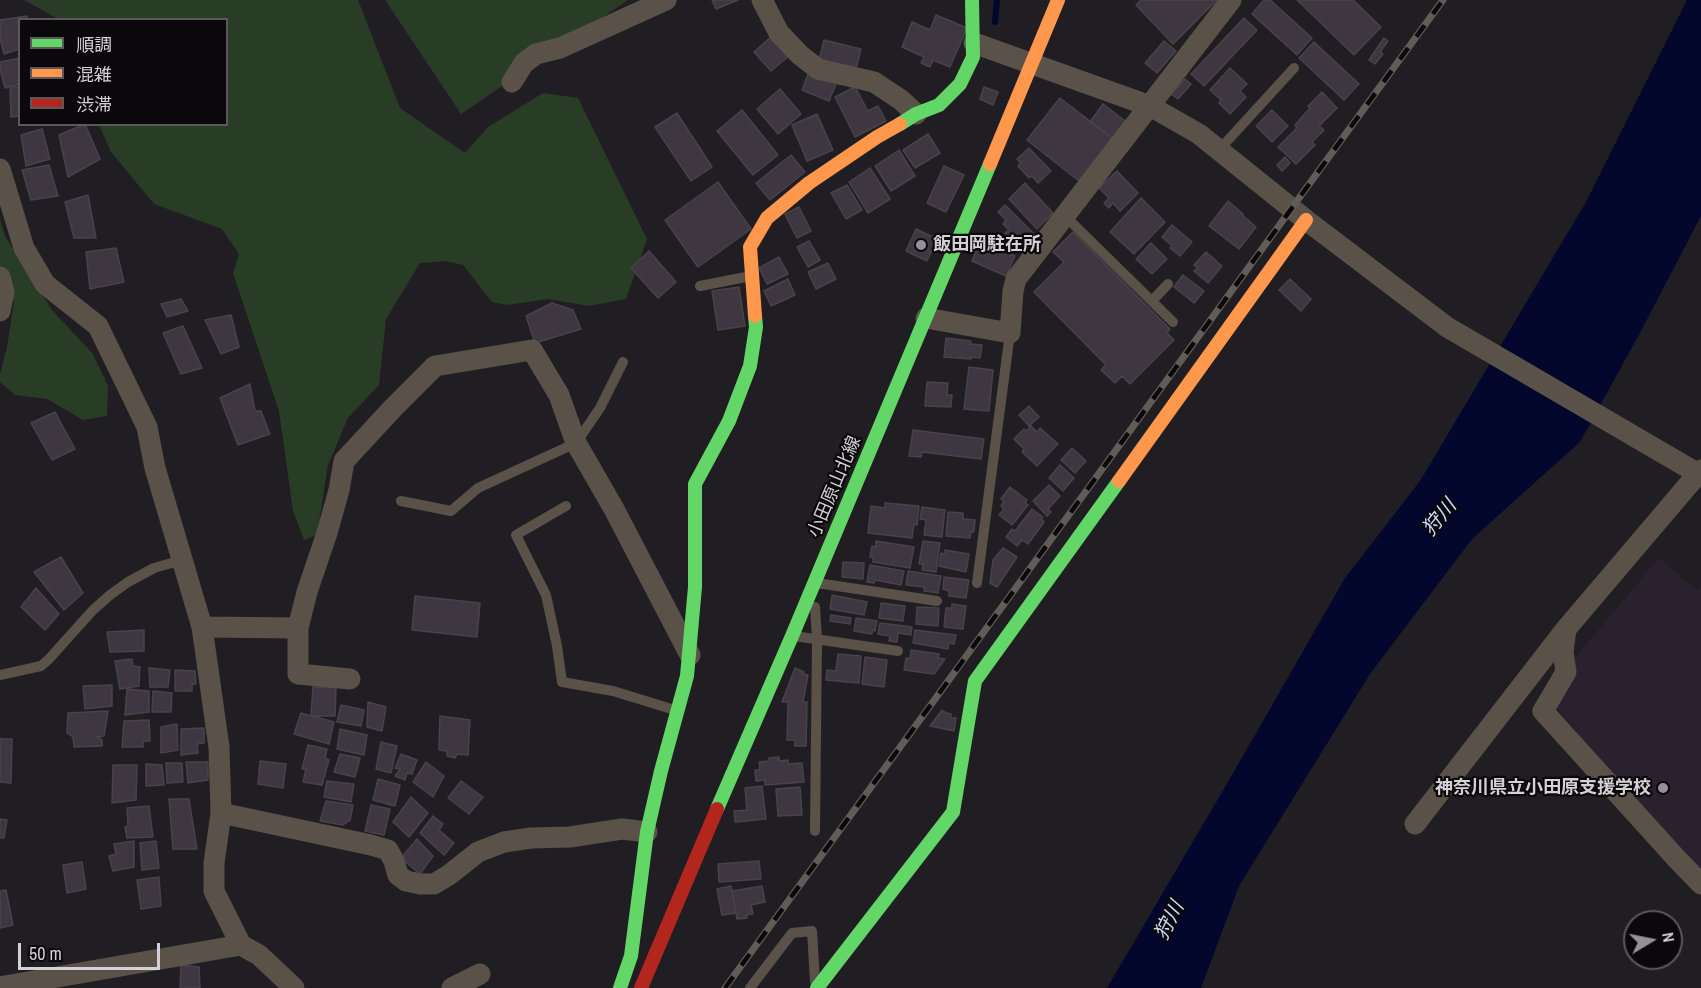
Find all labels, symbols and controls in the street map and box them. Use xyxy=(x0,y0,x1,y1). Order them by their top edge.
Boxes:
legend xyxy=(18,18,228,126)
text: 順調 xyxy=(76,32,112,57)
text: 混雑 xyxy=(76,62,112,87)
text: 渋滞 xyxy=(76,92,112,117)
place label: 飯田岡駐在所 xyxy=(933,234,1041,256)
marker: 飯田岡駐在所 xyxy=(914,238,928,252)
street label: 小田原山北線 xyxy=(804,433,866,541)
water label: 狩川 xyxy=(1418,495,1462,541)
place label: 神奈川県立小田原支援学校 xyxy=(1435,777,1651,799)
marker: 神奈川県立小田原支援学校 xyxy=(1656,781,1670,795)
water label: 狩川 xyxy=(1150,898,1190,944)
north arrow xyxy=(1623,910,1683,970)
scale bar xyxy=(21,931,164,969)
text: N xyxy=(1657,931,1680,944)
text: 50 m xyxy=(29,941,62,966)

